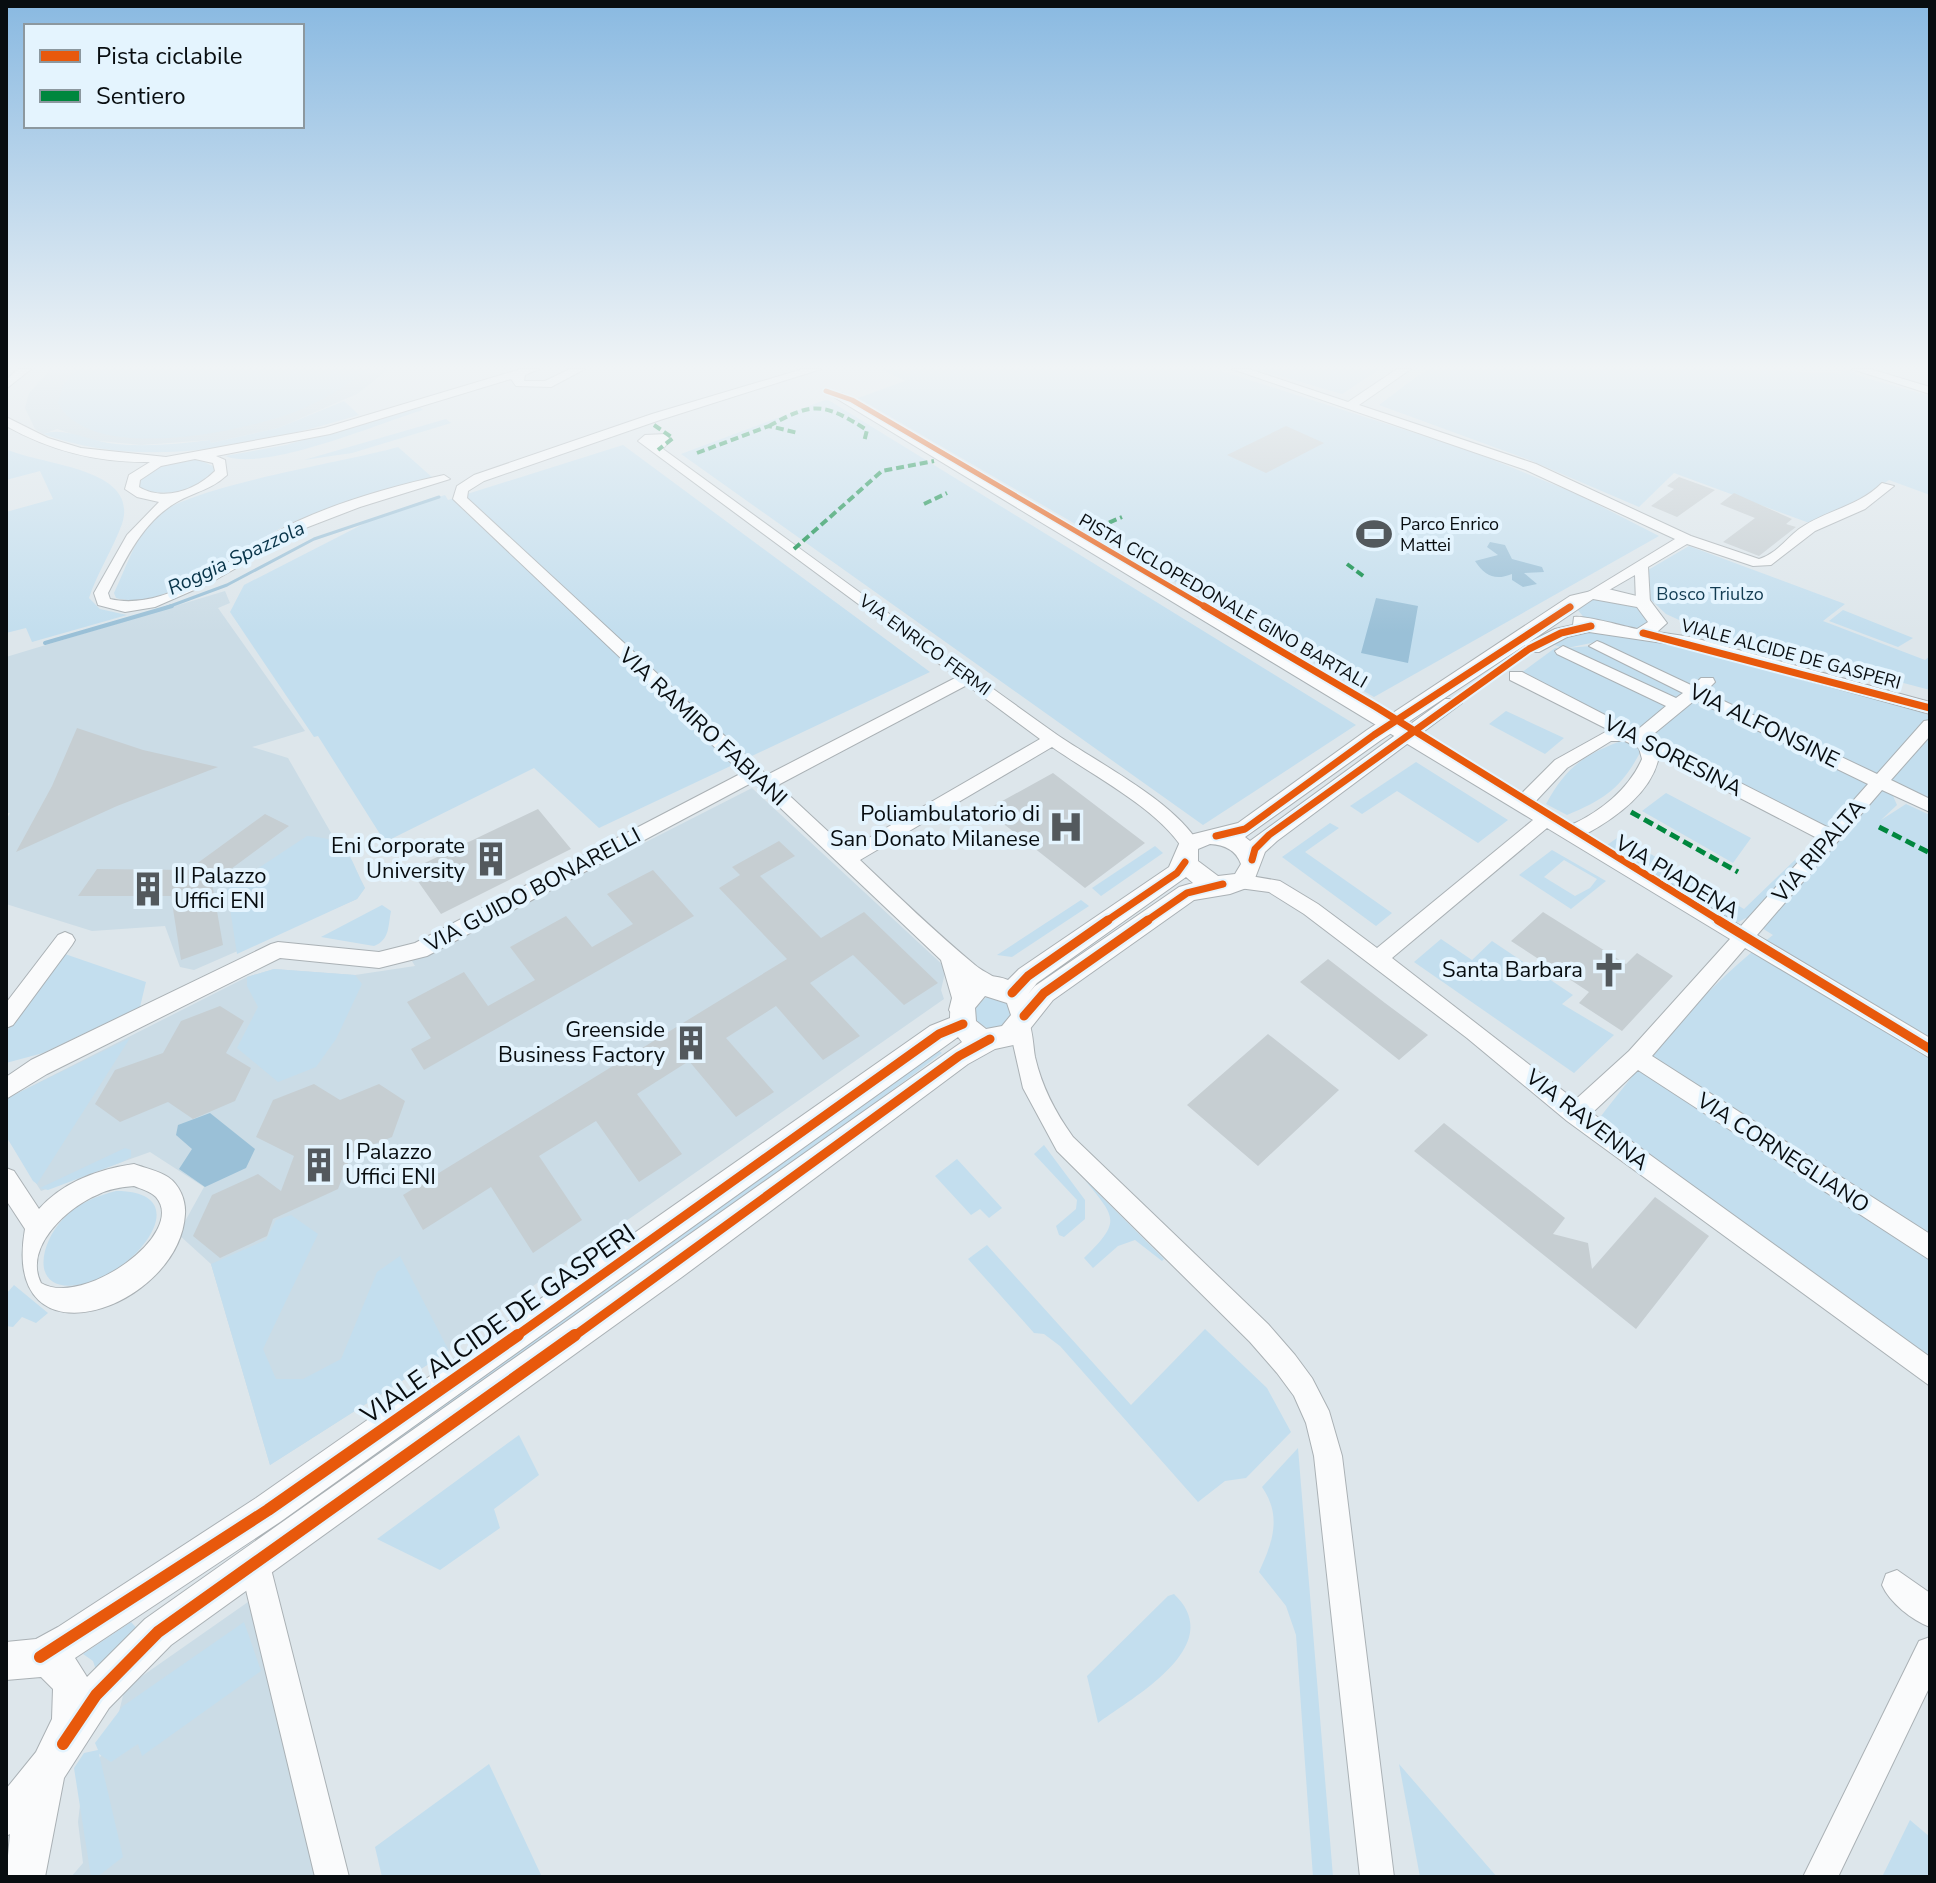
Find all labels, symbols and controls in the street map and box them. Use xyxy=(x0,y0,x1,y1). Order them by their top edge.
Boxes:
legend xyxy=(24,24,304,128)
text: Pista ciclabile xyxy=(96,40,242,72)
text: Sentiero xyxy=(96,80,186,112)
street label: PISTA CICLOPEDONALE GINO BARTALI xyxy=(1074,508,1372,694)
place label: Parco Enrico Mattei xyxy=(1400,512,1499,557)
water label: Roggia Spazzola xyxy=(163,514,309,602)
sports icon: Parco Enrico Mattei xyxy=(1355,515,1393,553)
park label: Bosco Triulzo xyxy=(1656,582,1764,606)
street label: VIA ENRICO FERMI xyxy=(853,588,996,701)
street label: VIALE ALCIDE DE GASPERI xyxy=(1677,613,1904,695)
street label: VIA RAMIRO FABIANI xyxy=(612,640,794,813)
street label: VIA ALFONSINE xyxy=(1683,676,1844,775)
street label: VIA SORESINA xyxy=(1598,708,1747,804)
street label: VIA RIPALTA xyxy=(1765,793,1872,910)
place label: Poliambulatorio di San Donato Milanese xyxy=(830,799,1040,854)
hospital icon: Poliambulatorio di San Donato Milanese xyxy=(1047,808,1085,846)
street label: VIA GUIDO BONARELLI xyxy=(419,820,646,960)
street label: VIA PIADENA xyxy=(1609,828,1745,926)
place label: Eni Corporate University xyxy=(331,831,466,886)
building icon: Eni Corporate University xyxy=(472,840,510,878)
place label: II Palazzo Uffici ENI xyxy=(174,861,267,916)
building icon: II Palazzo Uffici ENI xyxy=(129,870,167,908)
church icon: Santa Barbara xyxy=(1590,951,1628,989)
place label: Santa Barbara xyxy=(1442,955,1583,985)
place label: Greenside Business Factory xyxy=(498,1015,666,1070)
building icon: Greenside Business Factory xyxy=(672,1024,710,1062)
street label: VIA RAVENNA xyxy=(1519,1062,1655,1177)
street label: VIA CORNEGLIANO xyxy=(1690,1085,1875,1220)
place label: I Palazzo Uffici ENI xyxy=(345,1137,436,1192)
building icon: I Palazzo Uffici ENI xyxy=(300,1146,338,1184)
street label: VIALE ALCIDE DE GASPERI xyxy=(353,1216,642,1433)

